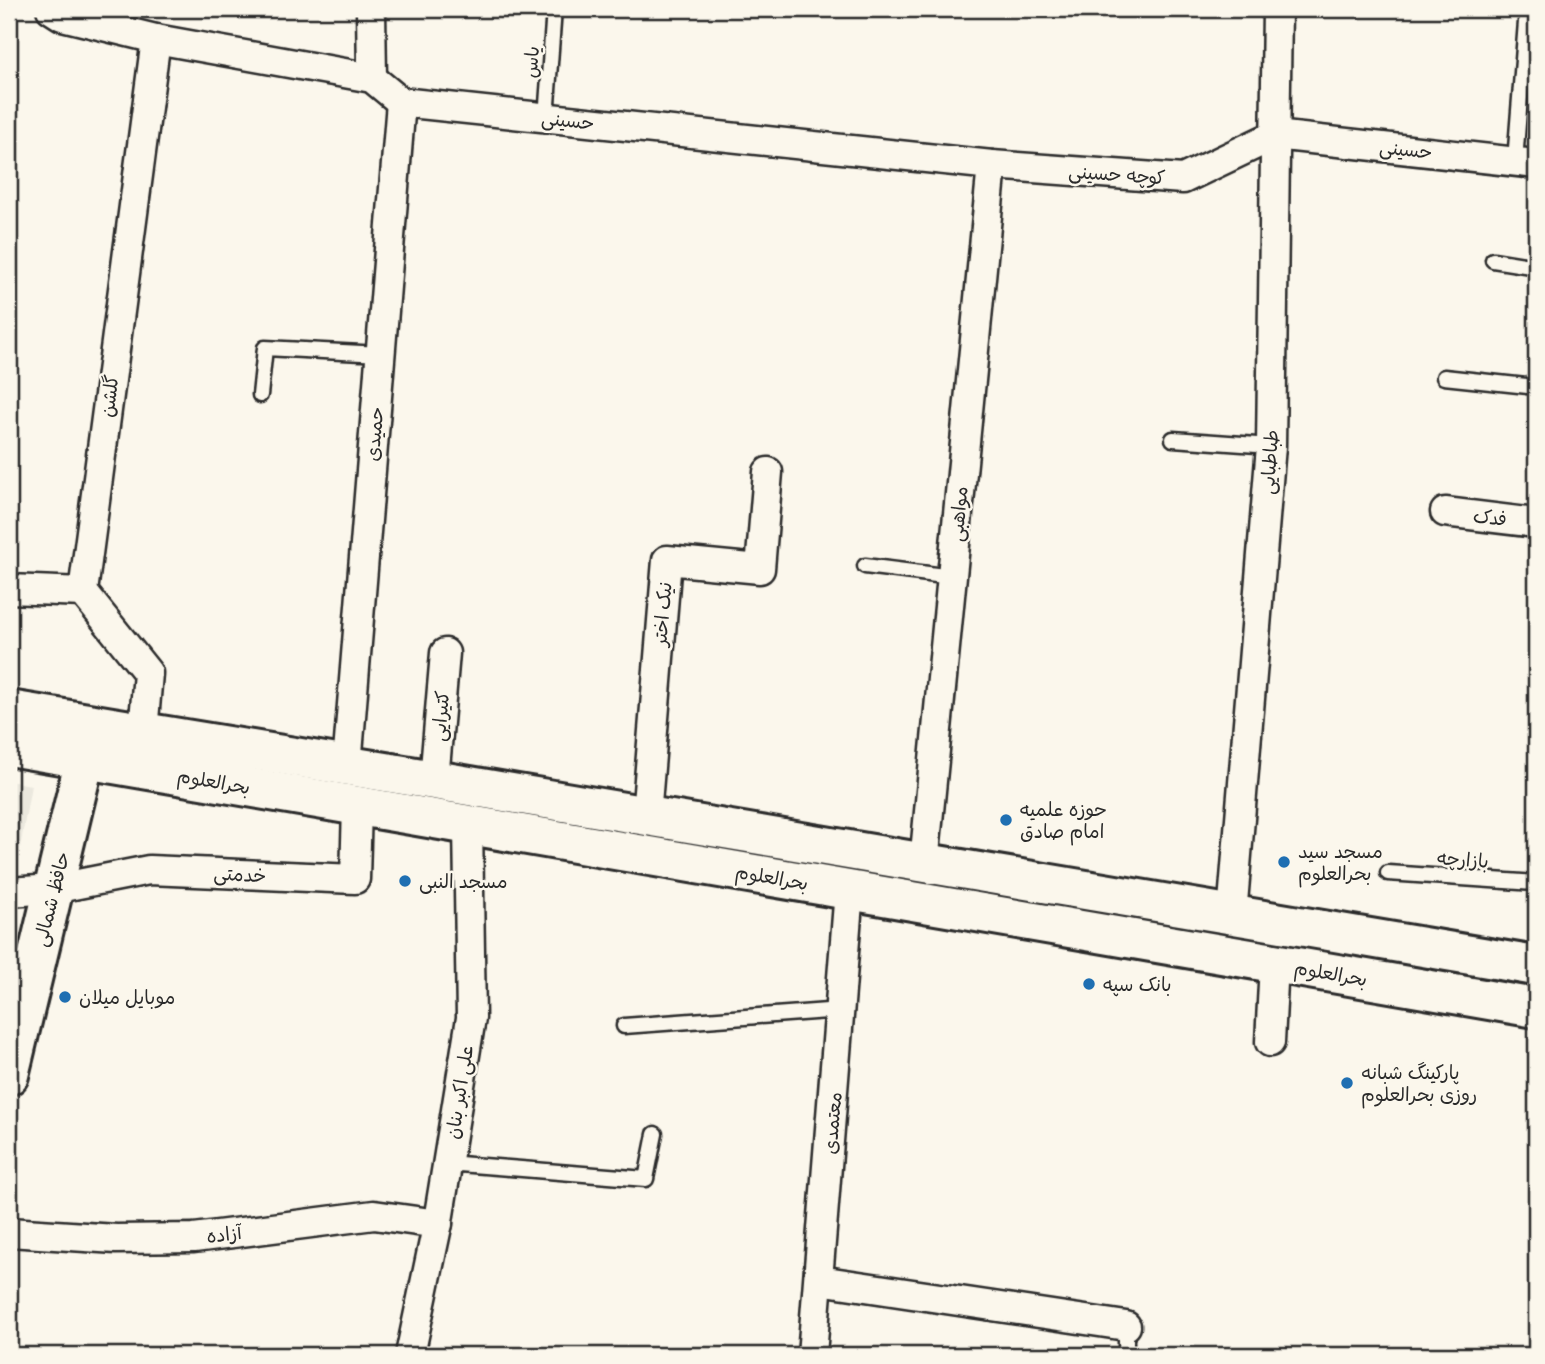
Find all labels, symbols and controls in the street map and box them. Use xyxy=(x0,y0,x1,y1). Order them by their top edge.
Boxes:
street label: یاس xyxy=(520,45,545,79)
street label: حسینی xyxy=(540,107,596,136)
street label: حسینی xyxy=(1378,136,1434,165)
street label: کوچه حسینی xyxy=(1068,161,1166,190)
street label: گلشن xyxy=(96,374,124,419)
street label: حمیدی xyxy=(362,406,389,462)
street label: طباطبایی xyxy=(1257,429,1284,495)
street label: مواهبی xyxy=(946,485,973,543)
street label: فدک xyxy=(1472,505,1508,532)
street label: نیک اختر xyxy=(649,581,678,649)
street label: کتیرایی xyxy=(428,690,455,742)
street label: بحرالعلوم xyxy=(175,765,252,802)
place label: حوزه علمیه امام صادق xyxy=(1020,799,1107,846)
marker: حوزه علمیه امام صادق xyxy=(998,812,1014,828)
place label: مسجد سید بحرالعلوم xyxy=(1298,841,1383,888)
street label: بازارچه xyxy=(1436,847,1489,874)
street label: حافظ شمالی xyxy=(30,849,75,949)
marker: مسجد سید بحرالعلوم xyxy=(1276,854,1292,870)
street label: بحرالعلوم xyxy=(733,861,810,898)
street label: خدمتی xyxy=(213,863,267,888)
place label: مسجد النبی xyxy=(419,871,508,894)
marker: مسجد النبی xyxy=(397,873,413,889)
street label: بحرالعلوم xyxy=(1292,957,1369,994)
place label: بانک سپه xyxy=(1103,974,1172,997)
marker: بانک سپه xyxy=(1081,976,1097,992)
place label: موبایل میلان xyxy=(79,987,175,1010)
marker: موبایل میلان xyxy=(57,989,73,1005)
street label: علی اکبر بنان xyxy=(442,1044,479,1141)
place label: پارکینگ شبانه روزی بحرالعلوم xyxy=(1361,1062,1477,1109)
marker: پارکینگ شبانه روزی بحرالعلوم xyxy=(1339,1075,1355,1091)
street label: معتمدی xyxy=(819,1091,848,1155)
street label: آزاده xyxy=(205,1222,244,1249)

